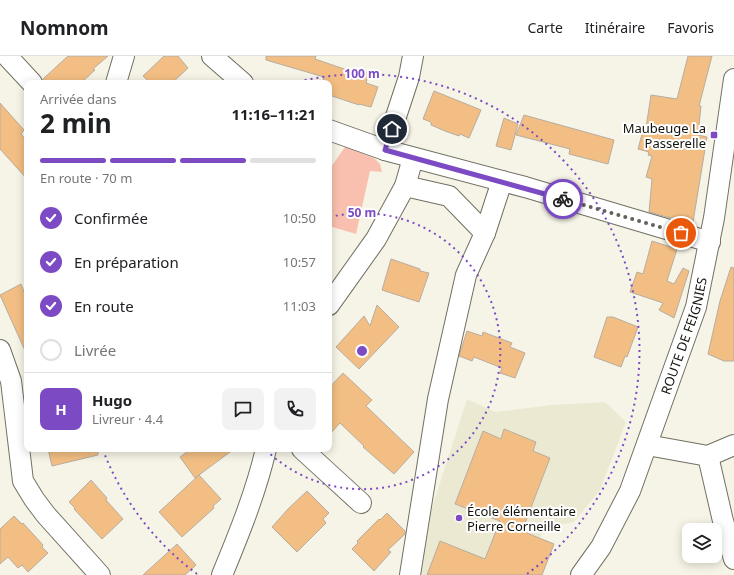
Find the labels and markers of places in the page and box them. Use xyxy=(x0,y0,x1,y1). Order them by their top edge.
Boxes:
pin xyxy=(375,112,409,146)
place label: Maubeuge La Passerelle xyxy=(623,119,706,152)
marker: Maubeuge La Passerelle xyxy=(709,130,719,140)
pin xyxy=(664,216,698,250)
centre of rings xyxy=(355,344,369,358)
place label: École élémentaire Pierre Corneille xyxy=(467,502,576,535)
marker: École élémentaire Pierre Corneille xyxy=(454,513,464,523)

